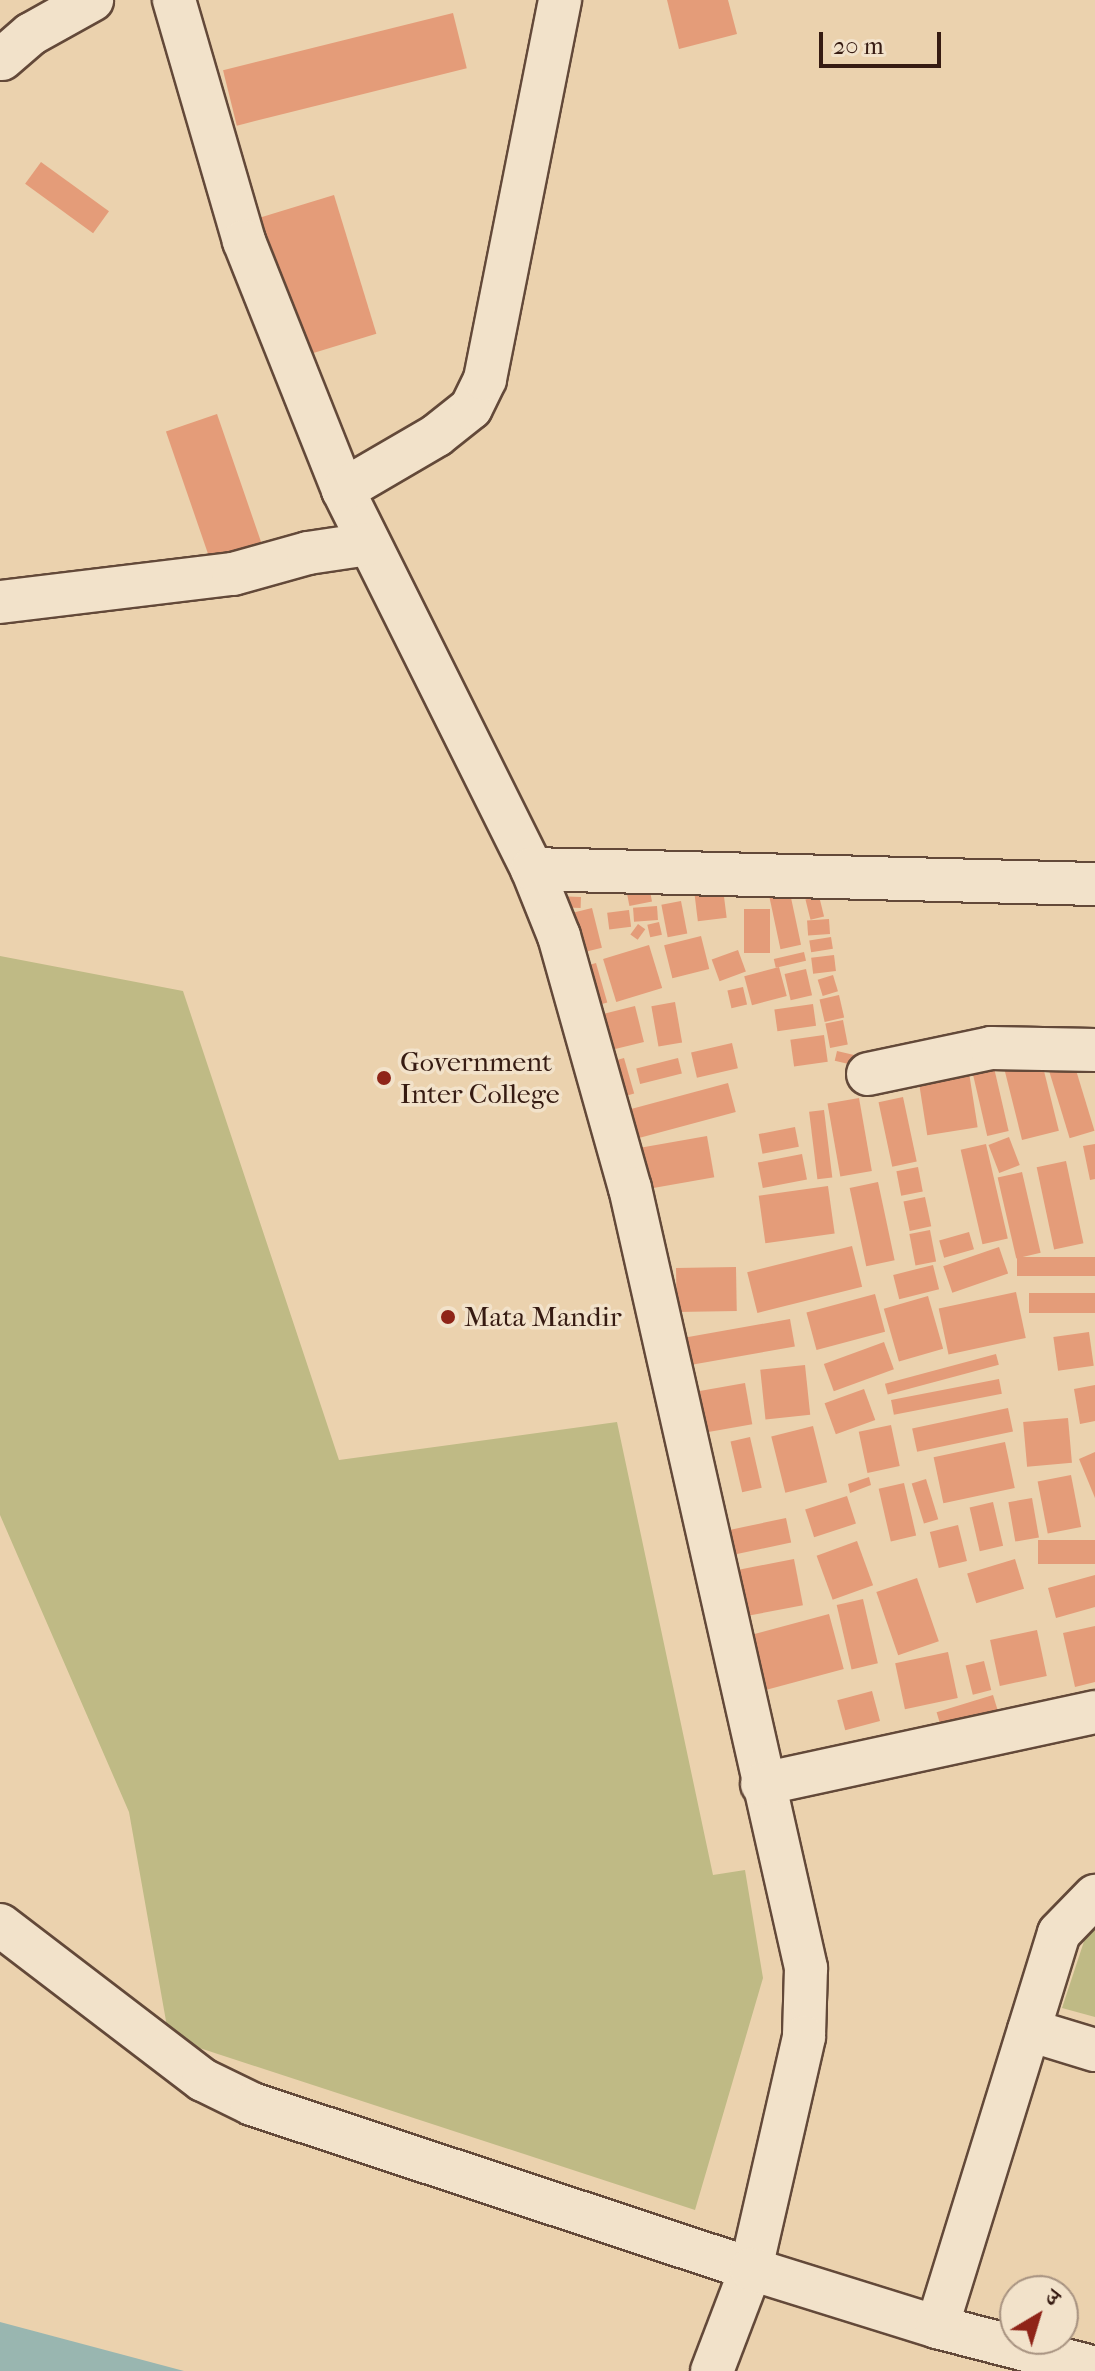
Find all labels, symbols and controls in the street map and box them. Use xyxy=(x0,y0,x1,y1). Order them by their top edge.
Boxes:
scale bar xyxy=(823,16,945,66)
text: 20 m xyxy=(833,32,884,60)
place label: Government Inter College xyxy=(400,1045,559,1111)
marker: Government Inter College xyxy=(375,1069,393,1087)
place label: Mata Mandir xyxy=(464,1300,622,1334)
marker: Mata Mandir xyxy=(439,1308,457,1326)
north arrow xyxy=(999,2275,1079,2355)
text: उ xyxy=(1040,2284,1065,2311)

